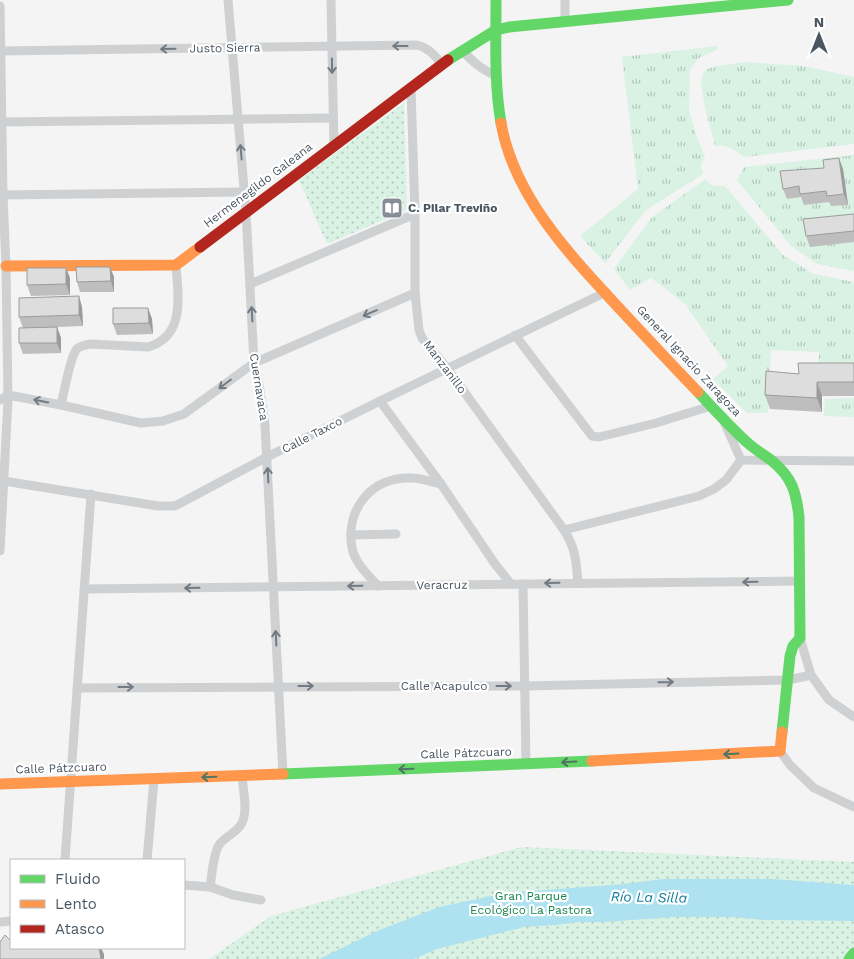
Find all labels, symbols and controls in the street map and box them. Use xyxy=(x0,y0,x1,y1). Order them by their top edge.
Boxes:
north arrow xyxy=(794,10,844,60)
text: N xyxy=(814,14,824,30)
street label: Justo Sierra xyxy=(189,40,261,56)
one-way arrow xyxy=(393,41,409,51)
one-way arrow xyxy=(160,44,176,54)
one-way arrow xyxy=(328,58,337,74)
street label: Hermenegildo Galeana xyxy=(201,139,315,230)
one-way arrow xyxy=(236,144,245,160)
library icon: C. Pilar Treviño xyxy=(380,196,404,220)
place label: C. Pilar Treviño xyxy=(408,201,497,215)
street label: General Ignacio Zaragoza xyxy=(634,303,744,420)
one-way arrow xyxy=(247,306,256,322)
one-way arrow xyxy=(363,308,378,318)
street label: Manzanillo xyxy=(421,338,469,396)
street label: Cuernavaca xyxy=(247,352,271,422)
one-way arrow xyxy=(218,379,232,389)
one-way arrow xyxy=(33,395,49,405)
street label: Calle Taxco xyxy=(279,414,345,456)
one-way arrow xyxy=(264,467,273,483)
one-way arrow xyxy=(742,577,758,586)
street label: Veracruz xyxy=(416,578,468,592)
one-way arrow xyxy=(545,579,561,588)
one-way arrow xyxy=(347,581,364,591)
one-way arrow xyxy=(185,583,201,593)
one-way arrow xyxy=(271,630,280,646)
one-way arrow xyxy=(658,678,674,687)
street label: Calle Acapulco xyxy=(401,679,487,693)
one-way arrow xyxy=(298,681,314,691)
one-way arrow xyxy=(495,681,511,691)
one-way arrow xyxy=(118,683,134,692)
street label: Calle Pátzcuaro xyxy=(420,744,512,762)
one-way arrow xyxy=(723,749,739,758)
one-way arrow xyxy=(561,757,577,766)
street label: Calle Pátzcuaro xyxy=(15,759,107,777)
one-way arrow xyxy=(399,764,415,773)
one-way arrow xyxy=(201,773,217,782)
legend xyxy=(10,859,185,949)
text: Fluido xyxy=(55,870,100,888)
water label: Río La Silla xyxy=(611,888,688,906)
park label: Gran Parque Ecológico La Pastora xyxy=(470,889,592,917)
text: Lento xyxy=(55,895,97,913)
text: Atasco xyxy=(55,920,104,938)

